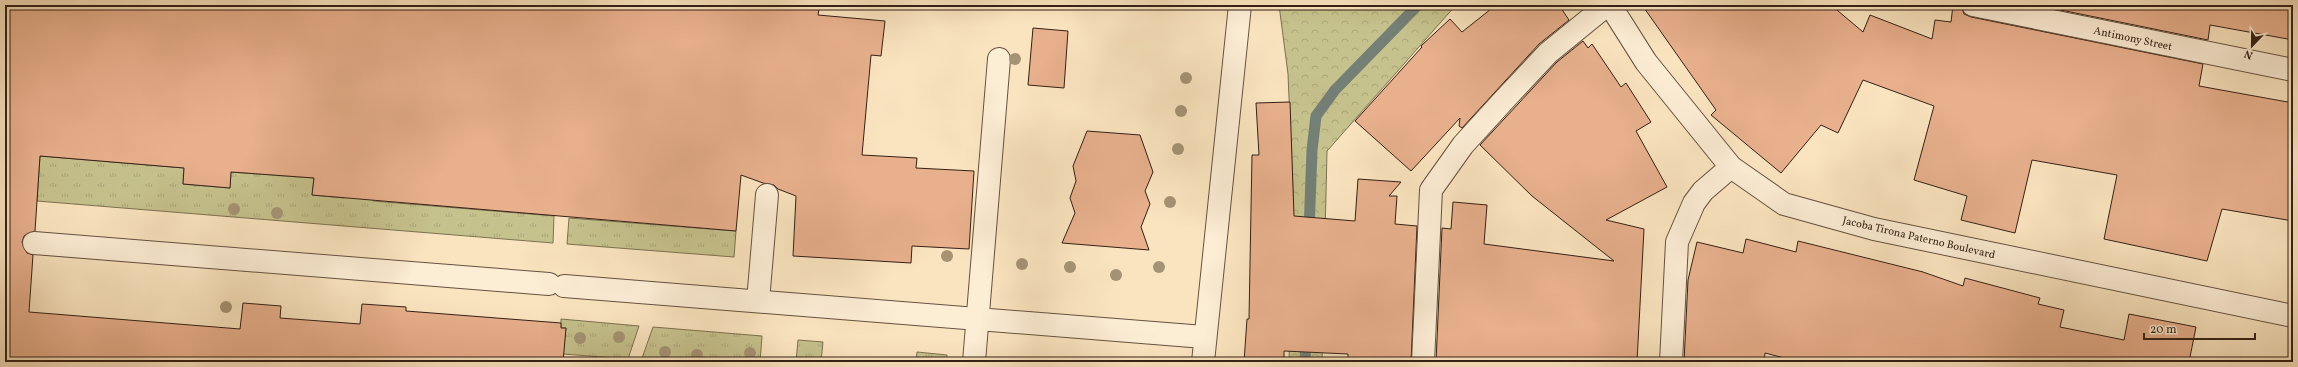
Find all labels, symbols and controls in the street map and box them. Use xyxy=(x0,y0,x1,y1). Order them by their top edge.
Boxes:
street label: Antimony Street xyxy=(2092,24,2173,55)
north arrow xyxy=(2232,26,2272,66)
text: N xyxy=(2242,45,2255,62)
street label: Jacoba Tirona Paterno Boulevard xyxy=(1841,214,1997,263)
scale bar xyxy=(2144,315,2255,341)
text: 20 m xyxy=(2150,322,2177,338)

